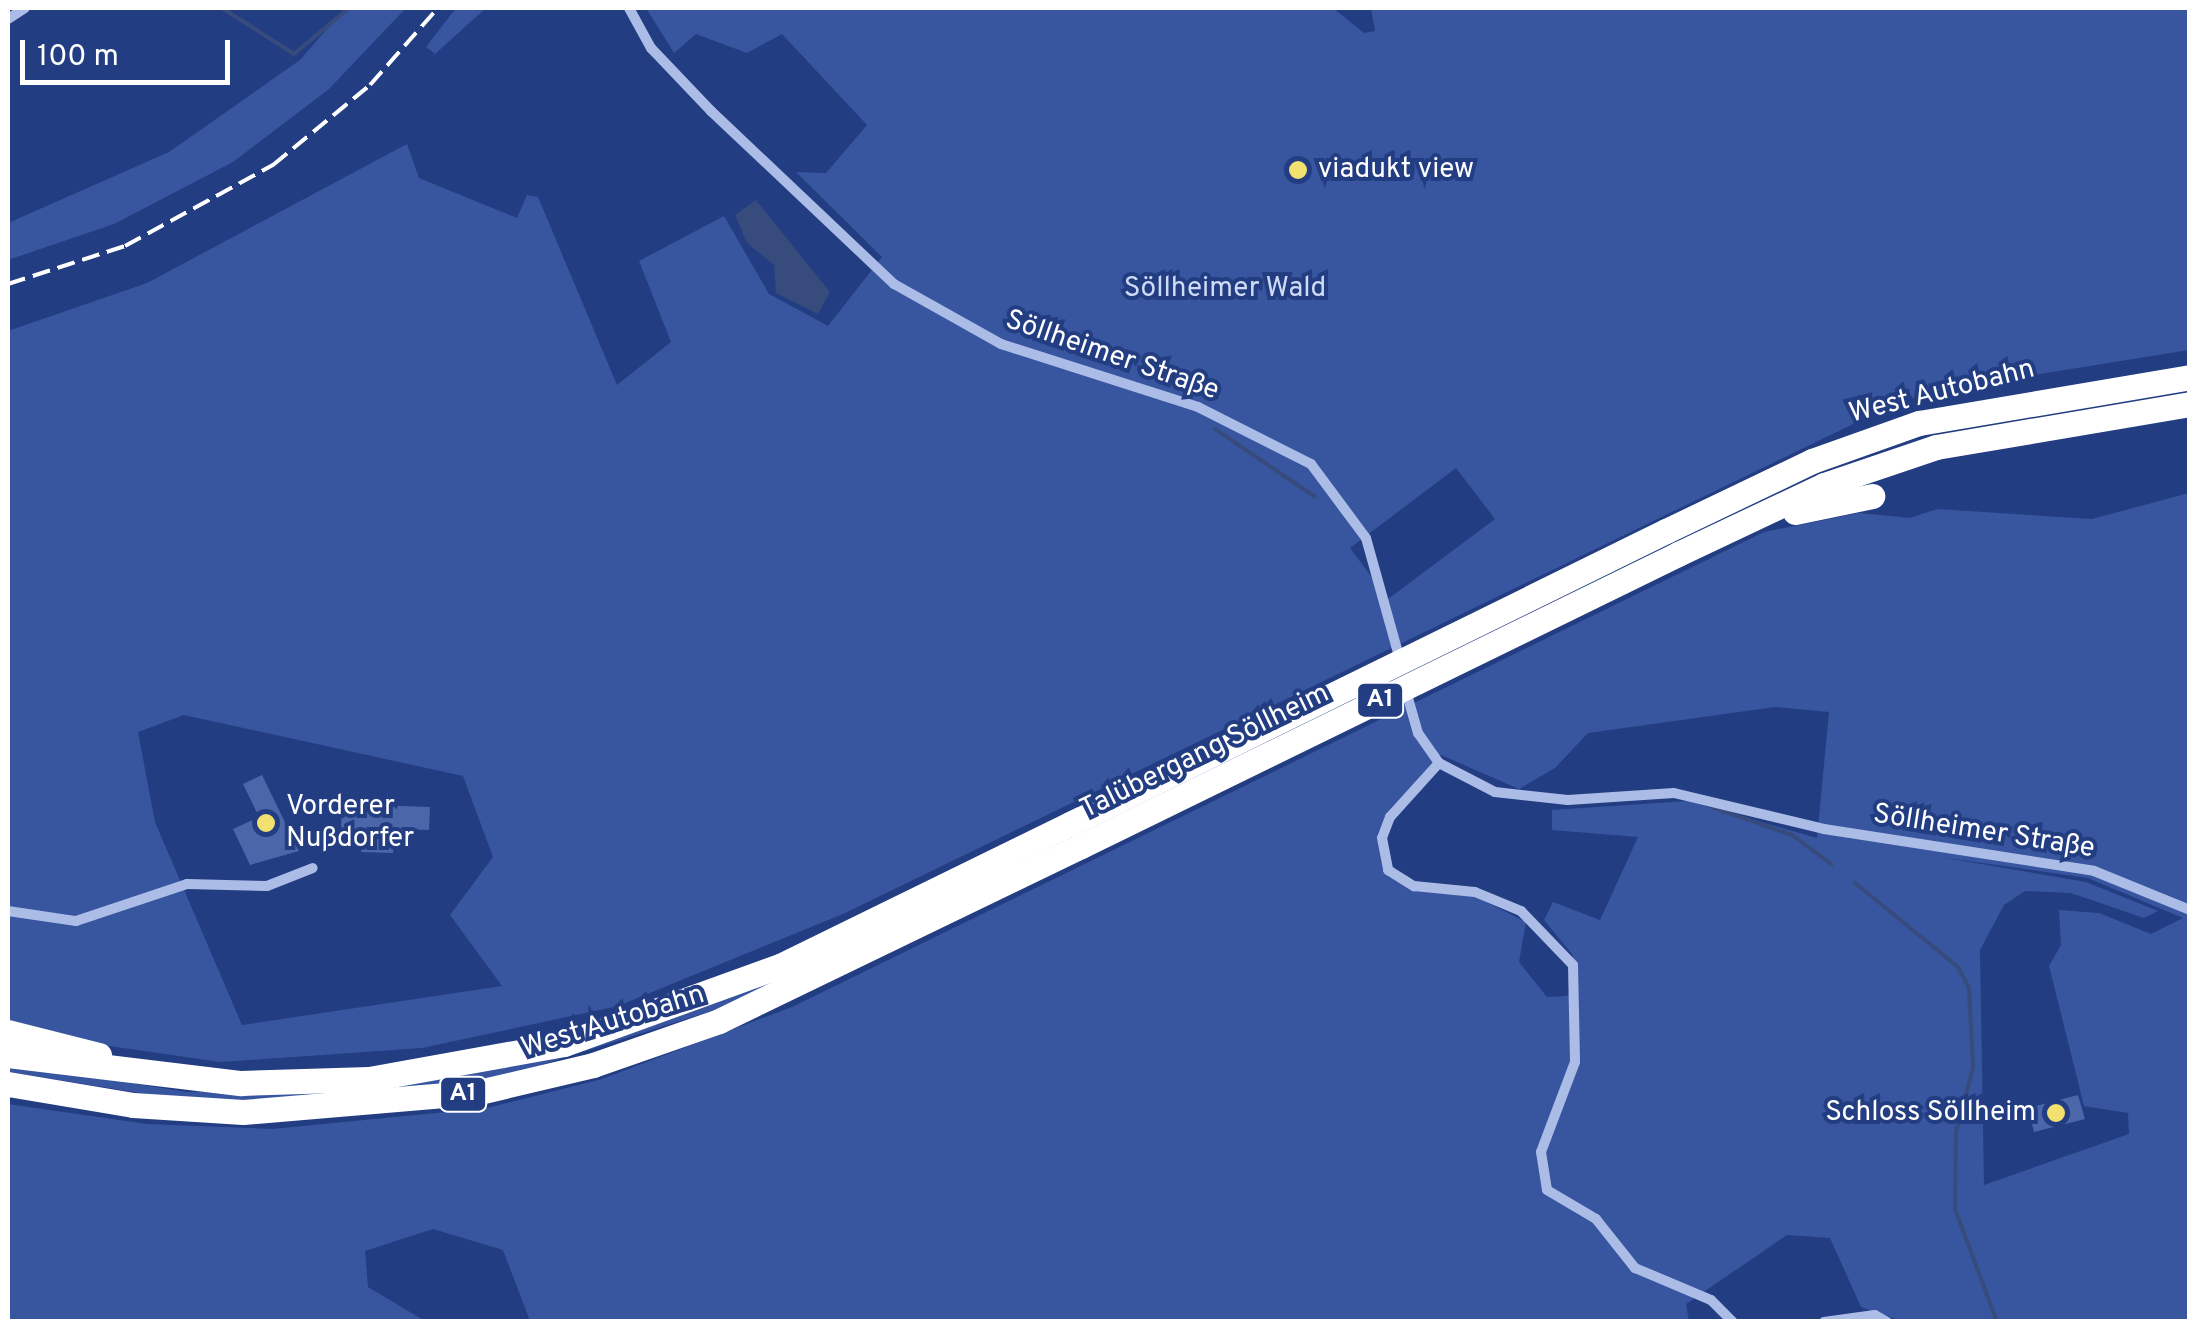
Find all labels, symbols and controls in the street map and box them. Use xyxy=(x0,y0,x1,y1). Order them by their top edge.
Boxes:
scale bar xyxy=(25,20,235,82)
text: 100 m xyxy=(37,39,119,76)
place label: viadukt view xyxy=(1318,153,1474,187)
marker: viadukt view xyxy=(1287,159,1309,181)
park label: Söllheimer Wald xyxy=(1124,272,1326,306)
street label: Söllheimer Straße xyxy=(1001,304,1223,408)
street label: West Autobahn xyxy=(1845,353,2039,431)
street label: Talübergang Söllheim xyxy=(1075,677,1335,827)
road number: A1 xyxy=(1355,680,1405,720)
place label: Vorderer Nußdorfer xyxy=(286,790,414,856)
street label: Söllheimer Straße xyxy=(1871,798,2097,866)
marker: Vorderer Nußdorfer xyxy=(255,812,277,834)
street label: West Autobahn xyxy=(517,978,709,1066)
road number: A1 xyxy=(438,1074,488,1114)
place label: Schloss Söllheim xyxy=(1825,1096,2036,1130)
marker: Schloss Söllheim xyxy=(2045,1102,2067,1124)

